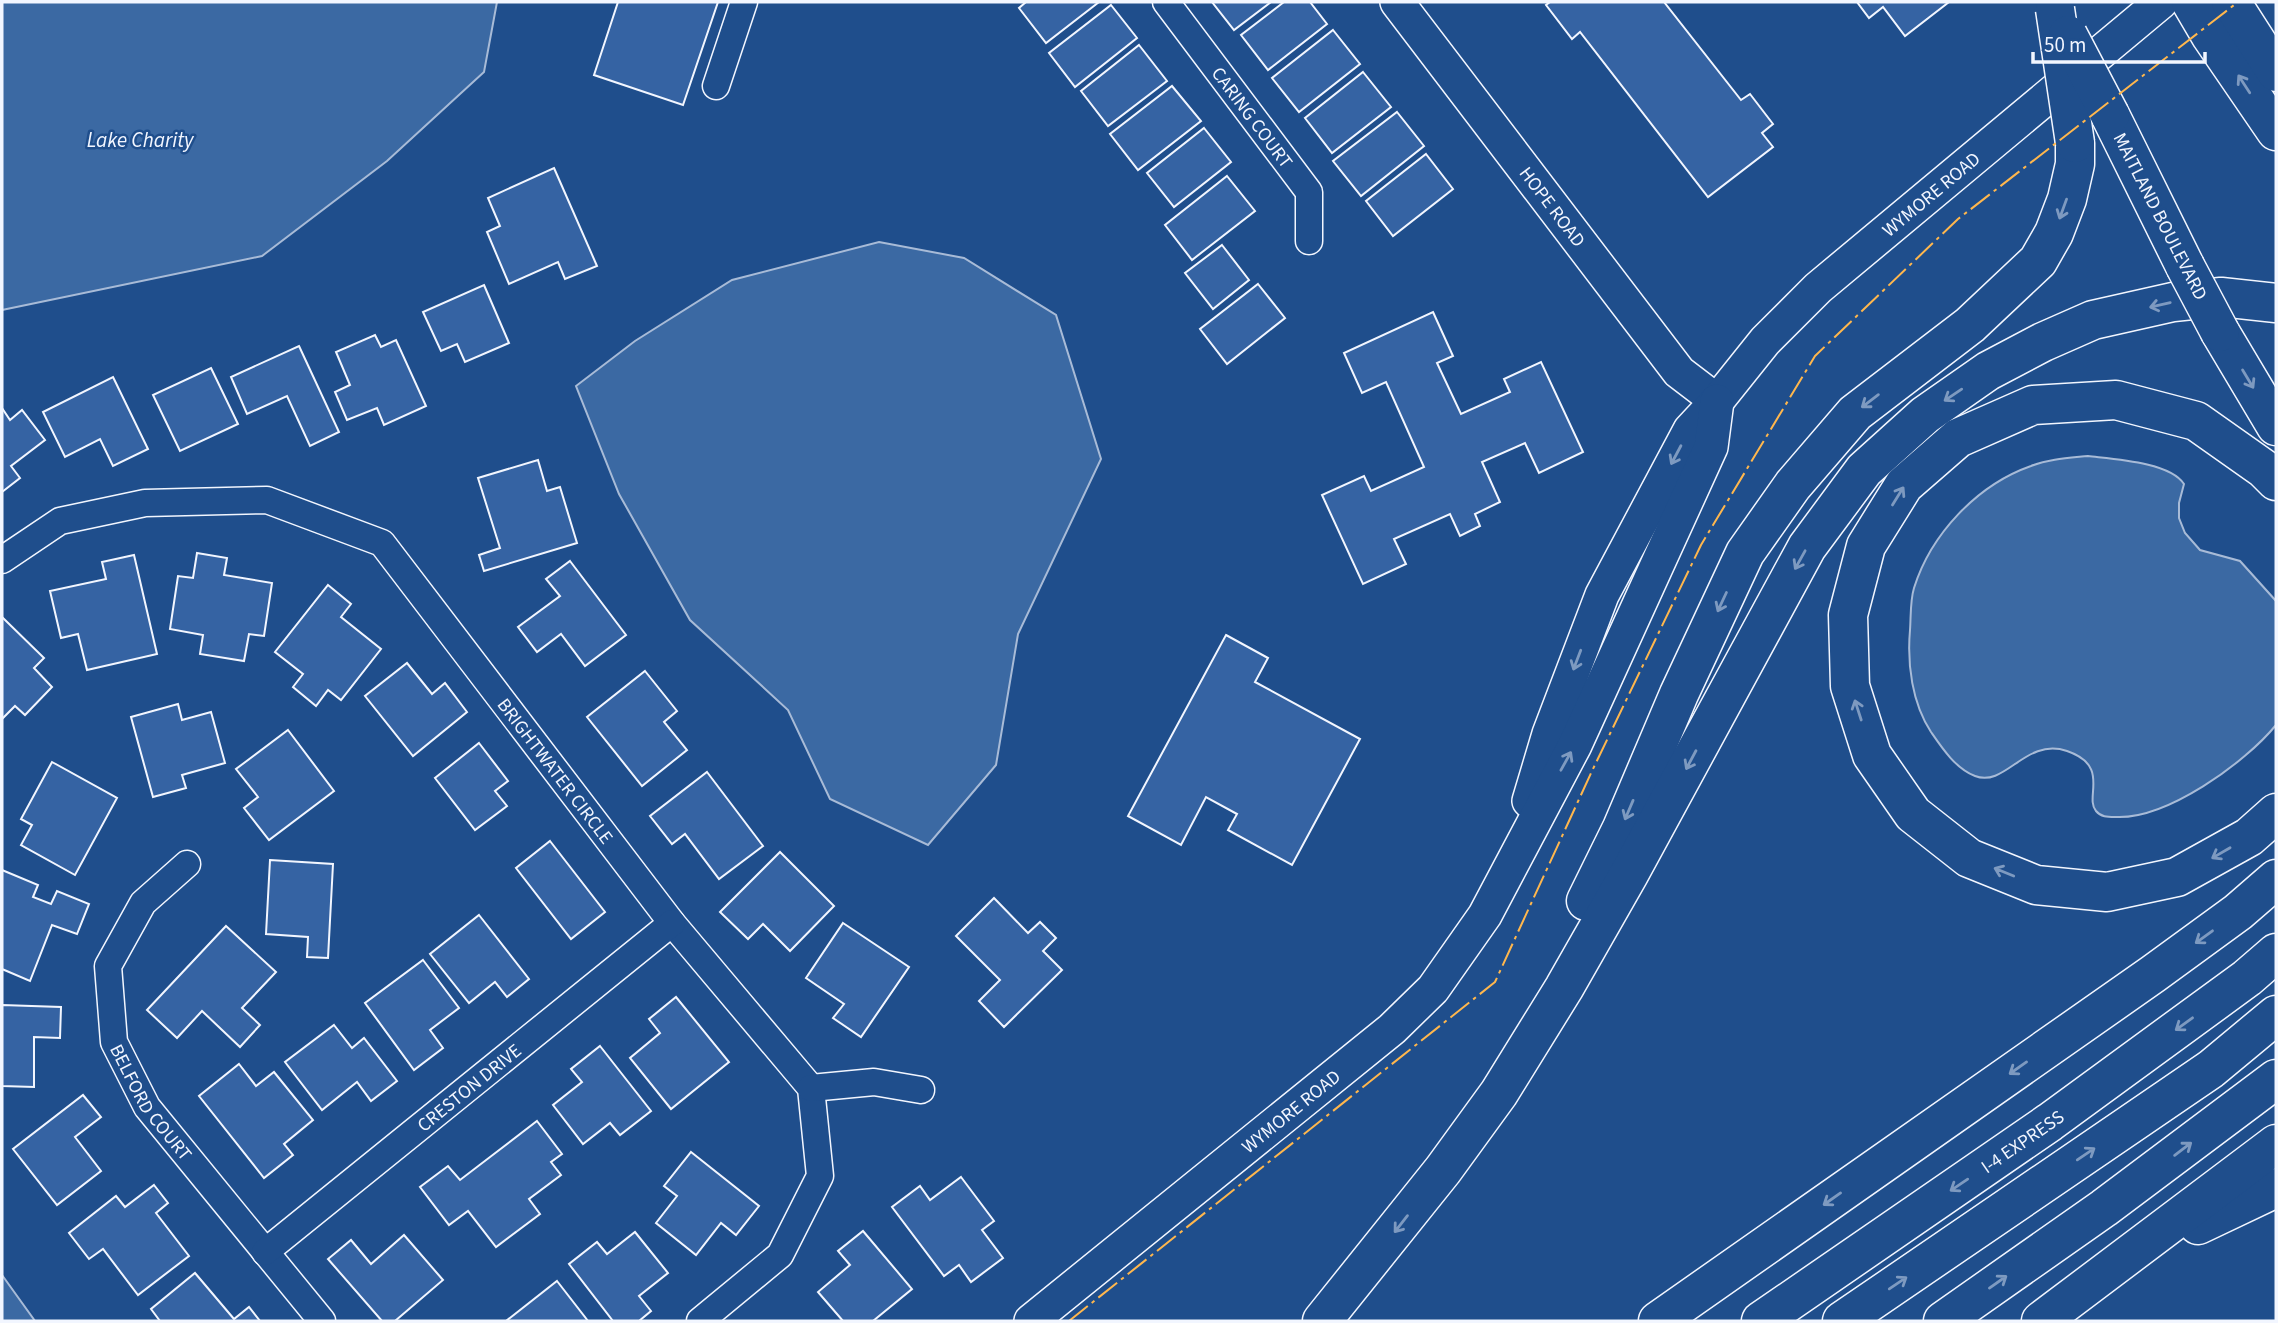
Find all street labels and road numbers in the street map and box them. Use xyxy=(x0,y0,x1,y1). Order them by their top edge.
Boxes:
street label: CARING COURT xyxy=(1204,62,1299,174)
street label: MAITLAND BOULEVARD xyxy=(2106,128,2214,305)
street label: WYMORE ROAD xyxy=(1877,146,1987,244)
street label: HOPE ROAD xyxy=(1512,161,1591,253)
street label: BRIGHTWATER CIRCLE xyxy=(490,693,619,850)
street label: CRESTON DRIVE xyxy=(412,1038,528,1139)
street label: BELFORD COURT xyxy=(102,1040,198,1167)
street label: WYMORE ROAD xyxy=(1236,1064,1347,1160)
street label: I-4 EXPRESS xyxy=(1976,1104,2070,1181)

